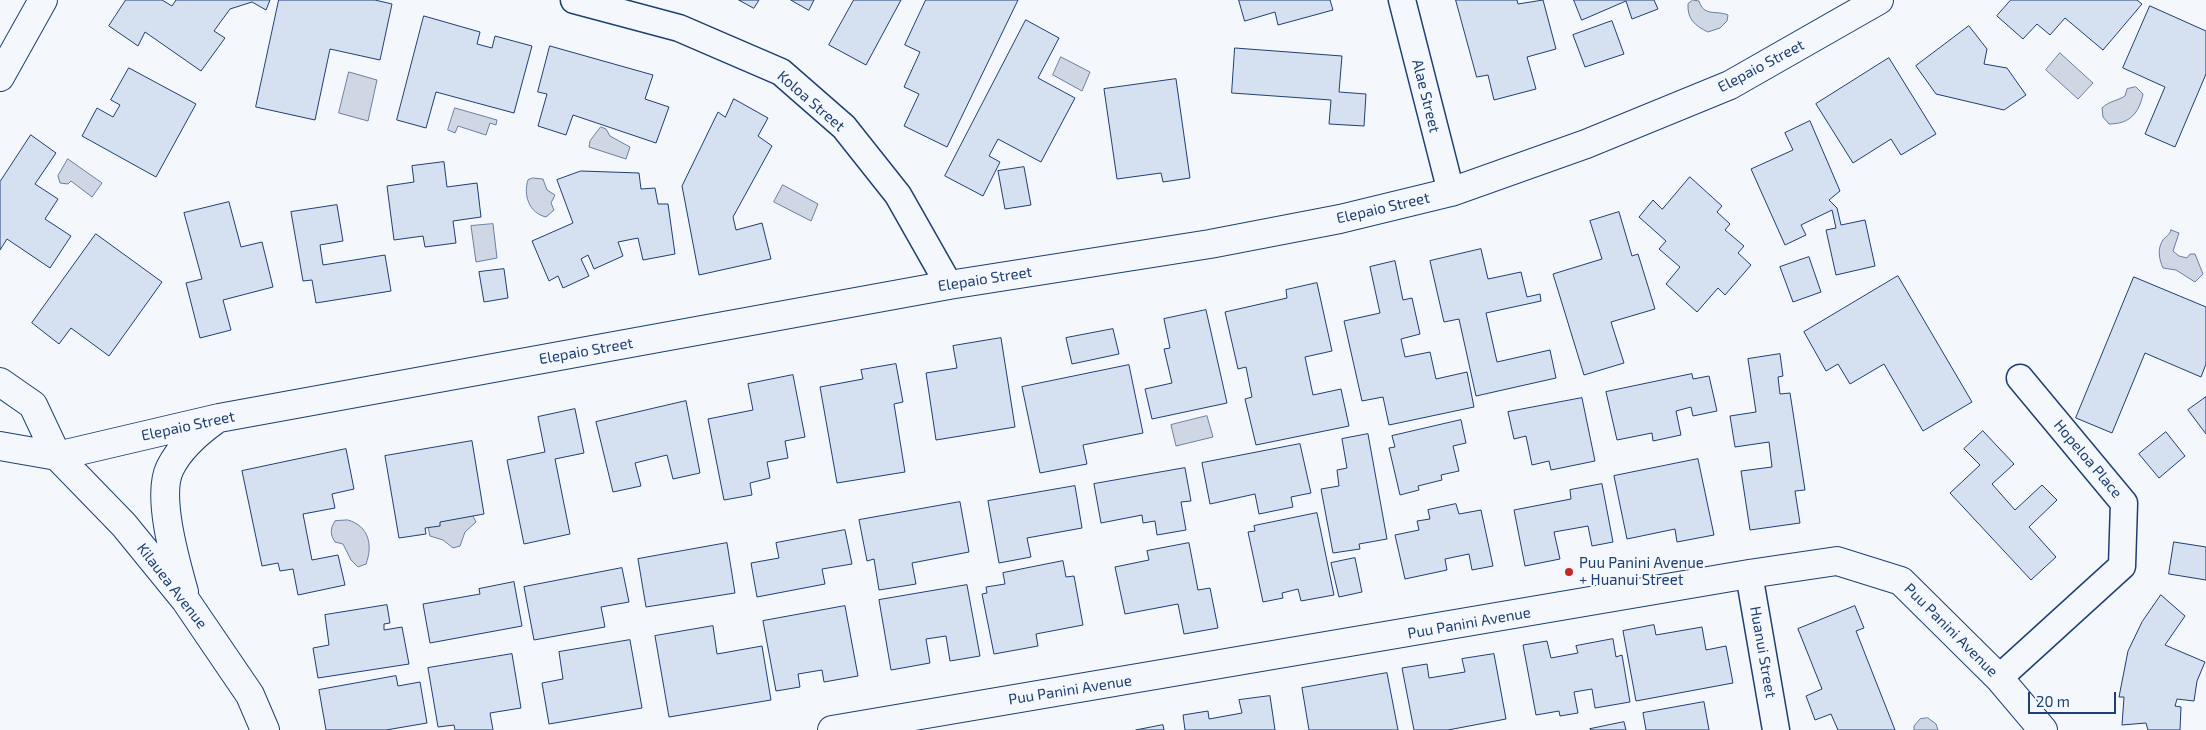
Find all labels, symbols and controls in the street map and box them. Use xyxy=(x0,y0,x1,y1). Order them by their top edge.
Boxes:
street label: Elepaio Street xyxy=(1715,36,1807,96)
street label: Alae Street xyxy=(1408,57,1444,135)
street label: Koloa Street xyxy=(774,67,848,135)
street label: Elepaio Street xyxy=(1335,189,1431,227)
street label: Elepaio Street xyxy=(937,263,1033,295)
street label: Elepaio Street xyxy=(538,334,634,368)
street label: Elepaio Street xyxy=(140,407,236,445)
street label: Hopeloa Place xyxy=(2050,416,2126,502)
street label: Kilauea Avenue xyxy=(133,540,211,632)
place label: Puu Panini Avenue + Huanui Street xyxy=(1579,554,1704,589)
marker: Puu Panini Avenue + Huanui Street xyxy=(1563,566,1575,578)
street label: Puu Panini Avenue xyxy=(1901,580,2001,680)
street label: Puu Panini Avenue xyxy=(1406,603,1532,643)
street label: Huanui Street xyxy=(1746,605,1780,699)
street label: Puu Panini Avenue xyxy=(1007,671,1133,709)
scale bar xyxy=(2031,682,2118,714)
text: 20 m xyxy=(2036,692,2070,710)

